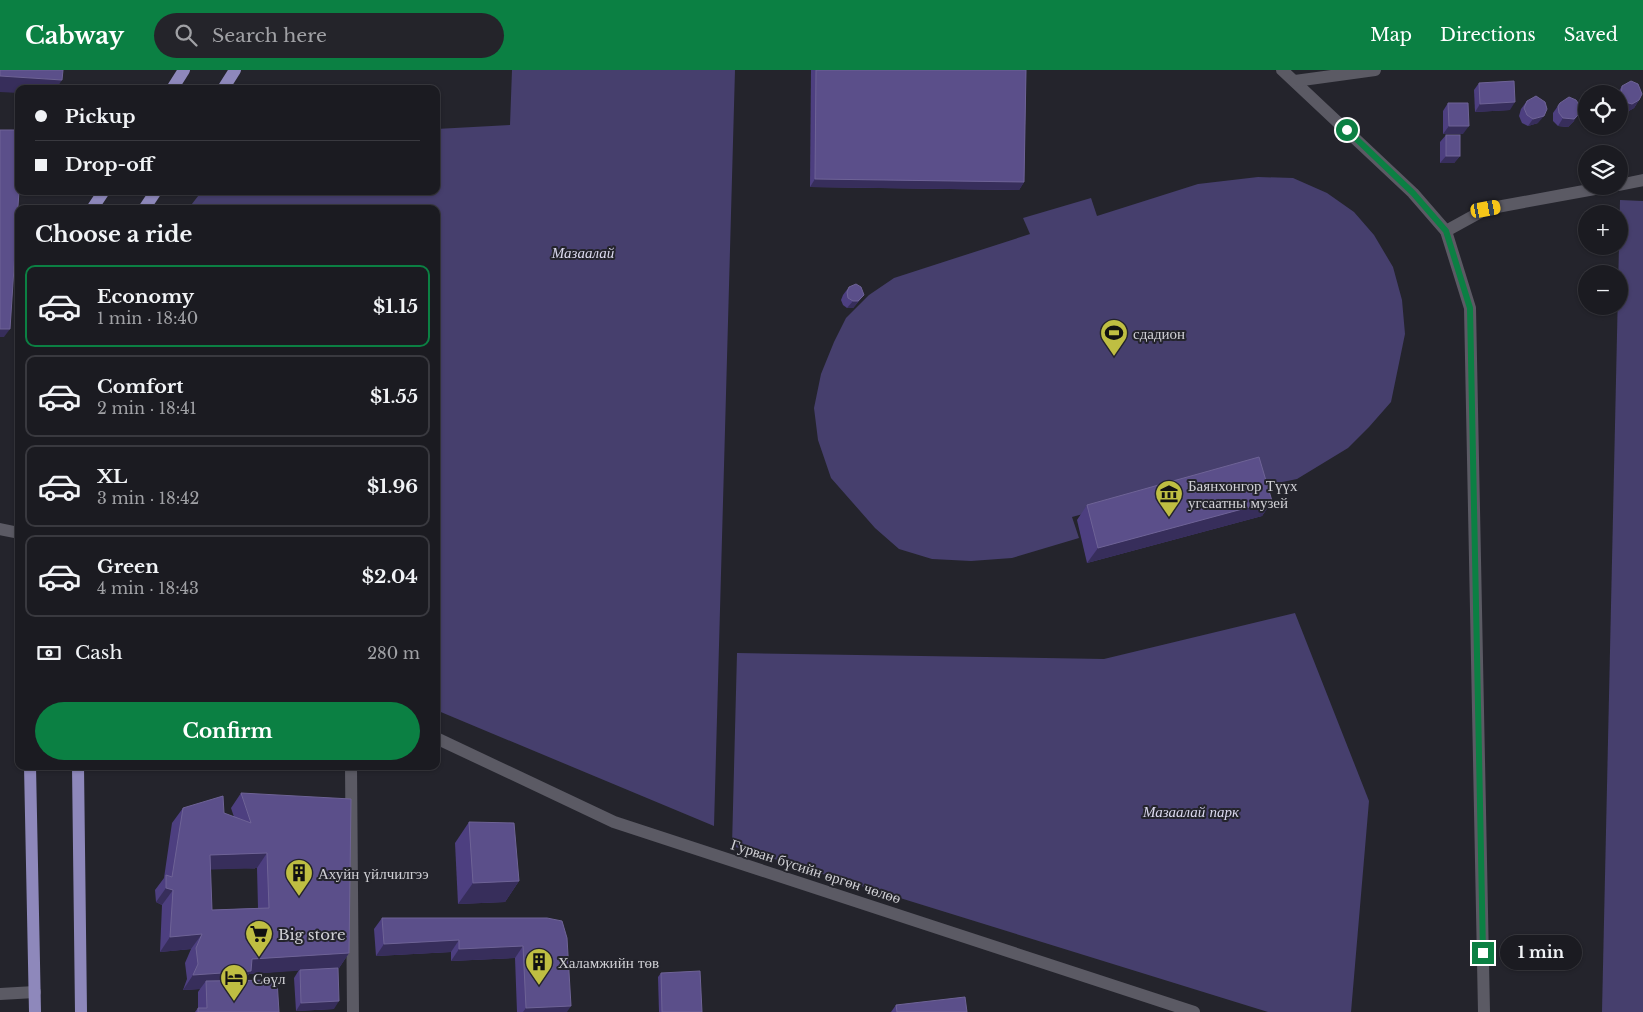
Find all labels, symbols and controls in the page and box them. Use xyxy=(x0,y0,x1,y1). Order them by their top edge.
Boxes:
search box xyxy=(154,13,504,58)
text: Cabway xyxy=(25,21,124,50)
icon: search xyxy=(172,21,200,49)
text: Search here xyxy=(212,24,327,47)
text: Map xyxy=(1370,24,1412,46)
text: Directions xyxy=(1440,24,1536,46)
text: Saved xyxy=(1564,24,1618,46)
map controls xyxy=(1578,85,1628,315)
button: locate xyxy=(1578,85,1628,135)
text: Pickup xyxy=(65,105,136,128)
route start xyxy=(1336,119,1358,141)
button: layers xyxy=(1578,145,1628,195)
text: Drop-off xyxy=(65,153,154,176)
car xyxy=(1469,199,1502,219)
button: + xyxy=(1578,205,1628,255)
text: Choose a ride xyxy=(35,221,192,248)
park label: Мазаалай xyxy=(551,243,615,262)
button: − xyxy=(1578,265,1628,315)
icon: car xyxy=(37,284,82,329)
text: Economy xyxy=(97,285,194,308)
text: $1.15 xyxy=(373,295,418,318)
text: 1 min · 18:40 xyxy=(97,308,198,328)
sports icon: сдадион xyxy=(1099,318,1129,357)
place label: сдадион xyxy=(1133,324,1185,343)
icon: car xyxy=(37,374,82,419)
text: Comfort xyxy=(97,375,184,398)
text: $1.55 xyxy=(370,385,418,408)
text: 2 min · 18:41 xyxy=(97,398,197,418)
icon: car xyxy=(37,464,82,509)
text: XL xyxy=(97,465,127,488)
text: $1.96 xyxy=(367,475,418,498)
place label: Баянхонгор Түүх угсаатны музей xyxy=(1188,476,1298,512)
museum icon: Баянхонгор Түүх угсаатны музей xyxy=(1154,479,1184,518)
text: 3 min · 18:42 xyxy=(97,488,199,508)
icon: car xyxy=(37,554,82,599)
text: Green xyxy=(97,555,159,578)
text: $2.04 xyxy=(362,565,418,588)
text: 4 min · 18:43 xyxy=(97,578,199,598)
icon: cash xyxy=(35,639,63,667)
text: Cash xyxy=(75,641,122,664)
text: 280 m xyxy=(367,643,420,663)
button: Confirm xyxy=(35,702,420,760)
park label: Мазаалай парк xyxy=(1142,802,1240,821)
street label: Гурван бүсийн өргөн чөлөө xyxy=(729,835,903,907)
building icon: Ахуйн үйлчилгээ xyxy=(284,858,314,897)
place label: Ахуйн үйлчилгээ xyxy=(318,864,429,883)
supermarket icon: Big store xyxy=(244,919,274,958)
place label: Big store xyxy=(278,925,346,944)
callout: 1 min xyxy=(1500,936,1583,970)
route end xyxy=(1472,942,1494,964)
text: 1 min xyxy=(1518,942,1564,962)
building icon: Халамжийн төв xyxy=(524,947,554,986)
place label: Халамжийн төв xyxy=(558,953,659,972)
hotel icon: Сөүл xyxy=(219,963,249,1002)
place label: Сөүл xyxy=(253,969,286,988)

